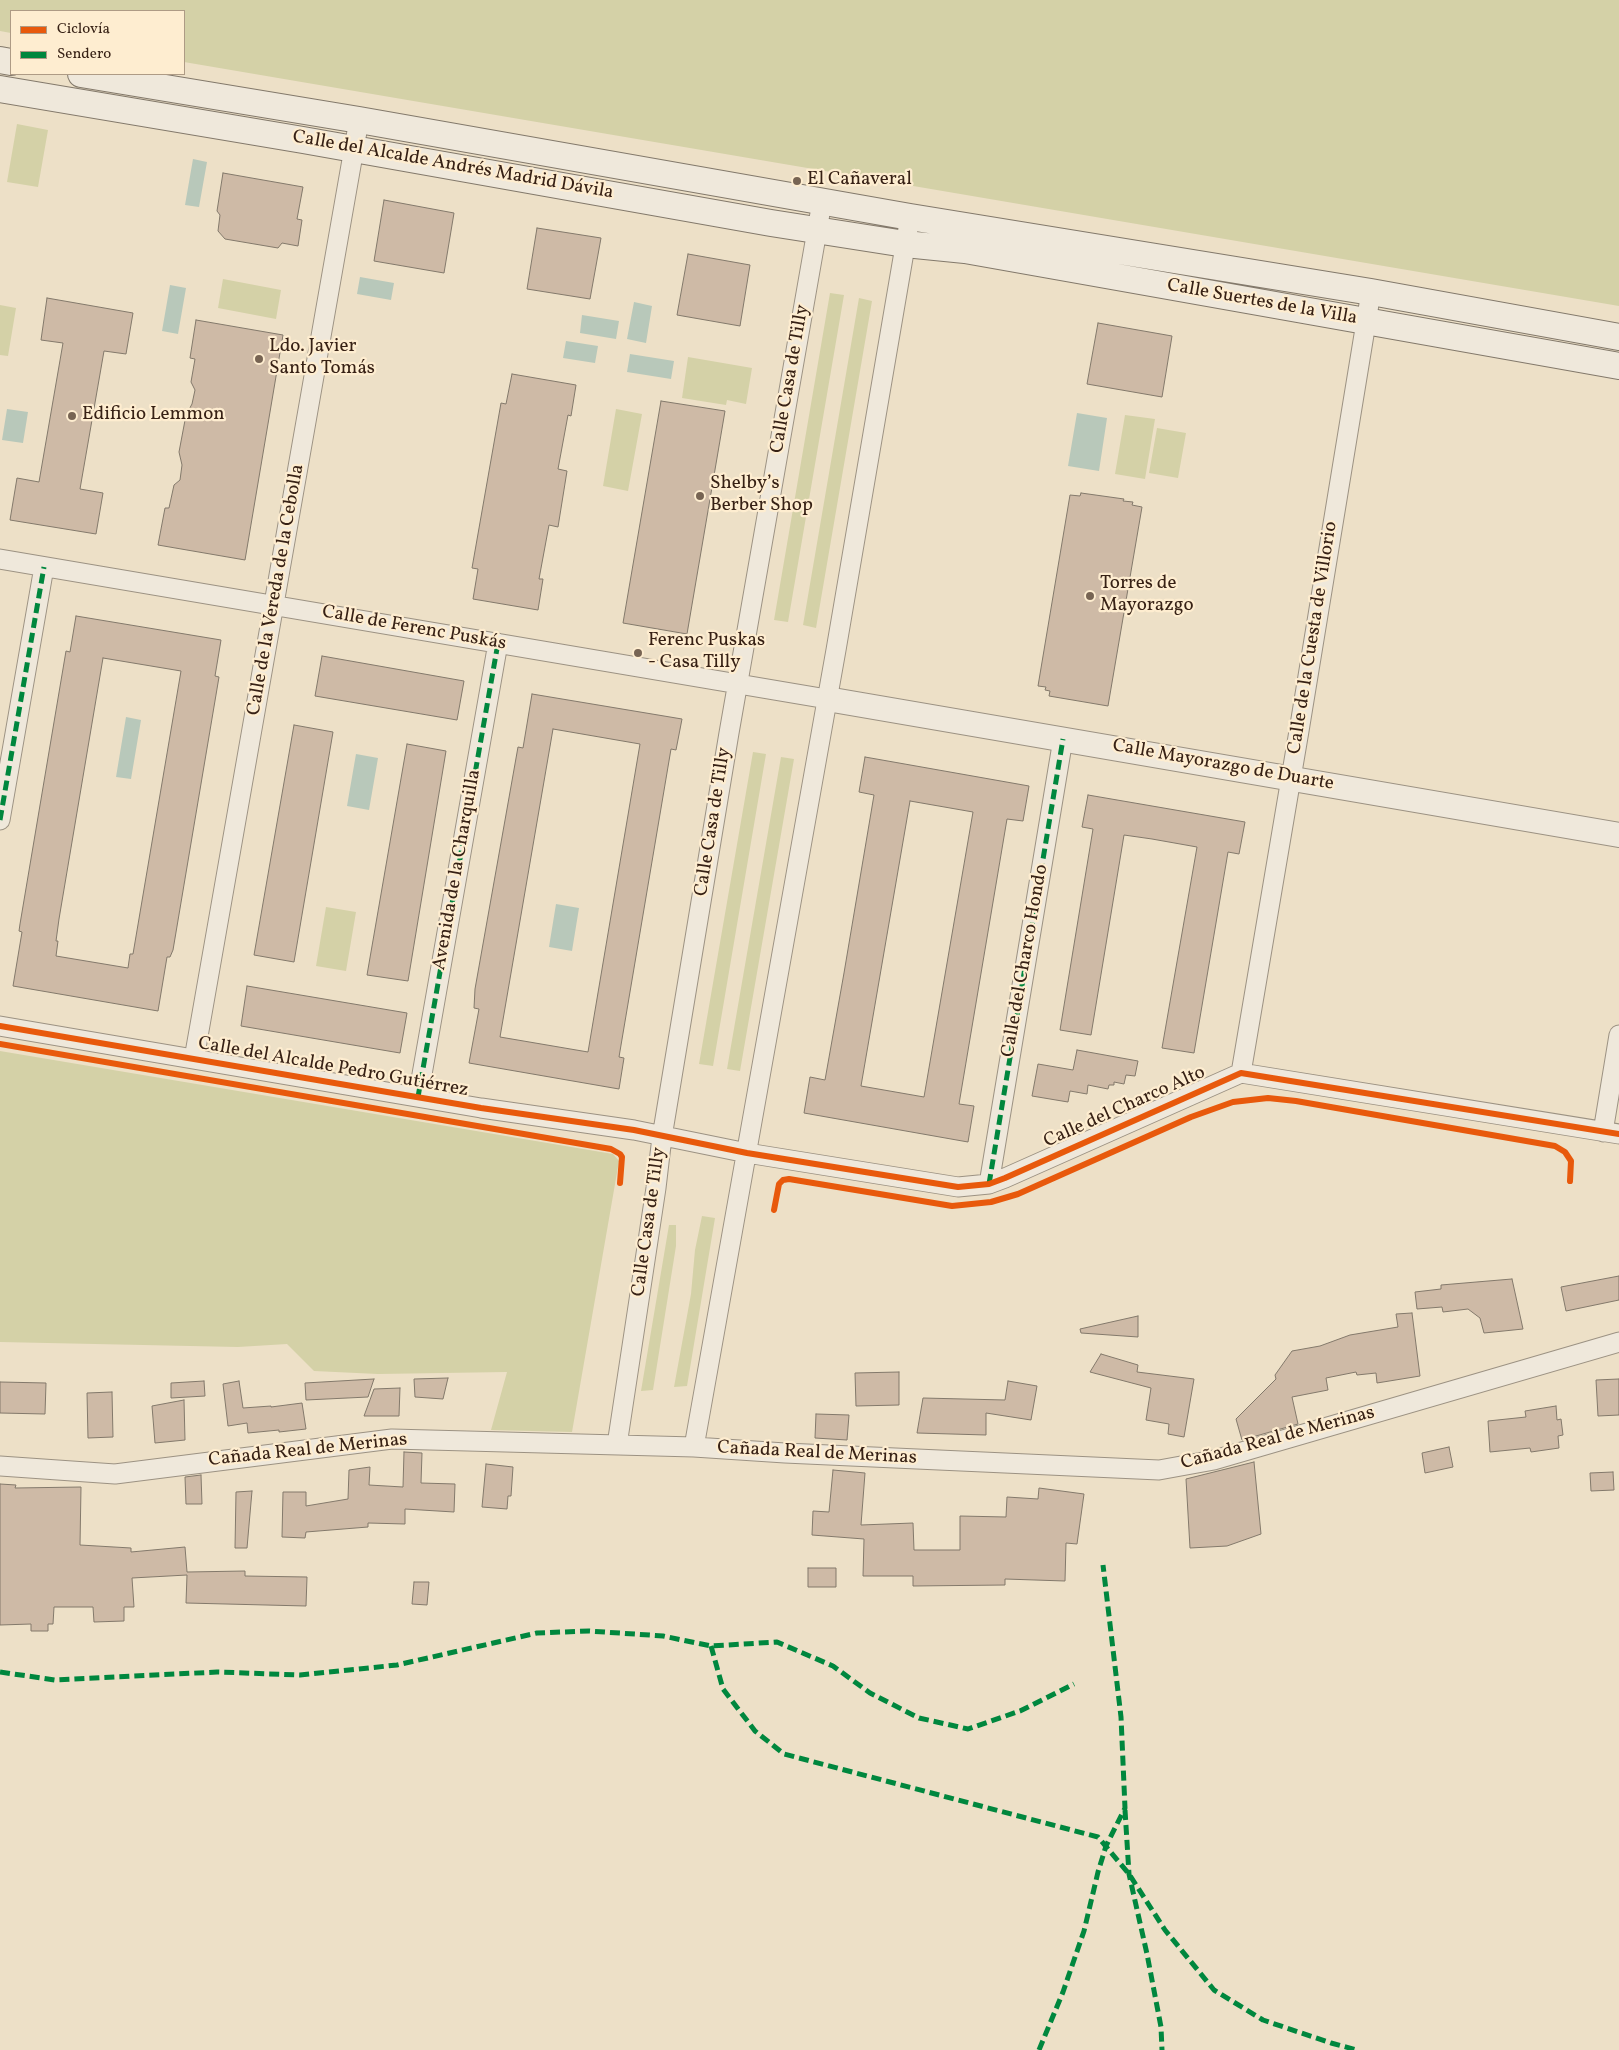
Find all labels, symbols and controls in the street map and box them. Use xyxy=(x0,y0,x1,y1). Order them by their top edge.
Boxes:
legend xyxy=(10,10,185,75)
text: Ciclovía xyxy=(57,19,110,40)
text: Sendero xyxy=(57,44,111,65)
street label: Calle del Alcalde Andrés Madrid Dávila xyxy=(291,127,615,205)
place label: El Cañaveral xyxy=(807,170,912,192)
marker: El Cañaveral xyxy=(791,175,803,187)
street label: Calle Suertes de la Villa xyxy=(1165,275,1359,331)
street label: Calle Casa de Tilly xyxy=(767,303,815,455)
place label: Ldo. Javier Santo Tomás xyxy=(269,337,375,381)
marker: Ldo. Javier Santo Tomás xyxy=(253,353,265,365)
place label: Edificio Lemmon xyxy=(82,405,225,427)
marker: Edificio Lemmon xyxy=(66,410,78,422)
street label: Calle de la Vereda de la Cebolla xyxy=(244,463,310,717)
place label: Shelby’s Berber Shop xyxy=(710,474,813,518)
marker: Shelby’s Berber Shop xyxy=(694,490,706,502)
street label: Calle de la Cuesta de Villorio xyxy=(1284,520,1344,756)
place label: Torres de Mayorazgo xyxy=(1100,574,1194,618)
marker: Torres de Mayorazgo xyxy=(1084,590,1096,602)
street label: Calle de Ferenc Puskás xyxy=(320,602,508,656)
place label: Ferenc Puskas - Casa Tilly xyxy=(648,631,765,675)
marker: Ferenc Puskas - Casa Tilly xyxy=(632,647,644,659)
street label: Calle Mayorazgo de Duarte xyxy=(1111,735,1335,797)
street label: Calle Casa de Tilly xyxy=(691,746,737,898)
street label: Avenida de la Charquilla xyxy=(429,768,487,972)
street label: Calle del Charco Hondo xyxy=(998,863,1054,1059)
street label: Calle del Alcalde Pedro Gutiérrez xyxy=(196,1033,470,1103)
street label: Calle del Charco Alto xyxy=(1041,1062,1209,1154)
street label: Calle Casa de Tilly xyxy=(628,1146,672,1298)
street label: Cañada Real de Merinas xyxy=(1179,1402,1377,1476)
street label: Cañada Real de Merinas xyxy=(208,1429,408,1473)
street label: Cañada Real de Merinas xyxy=(717,1437,917,1471)

